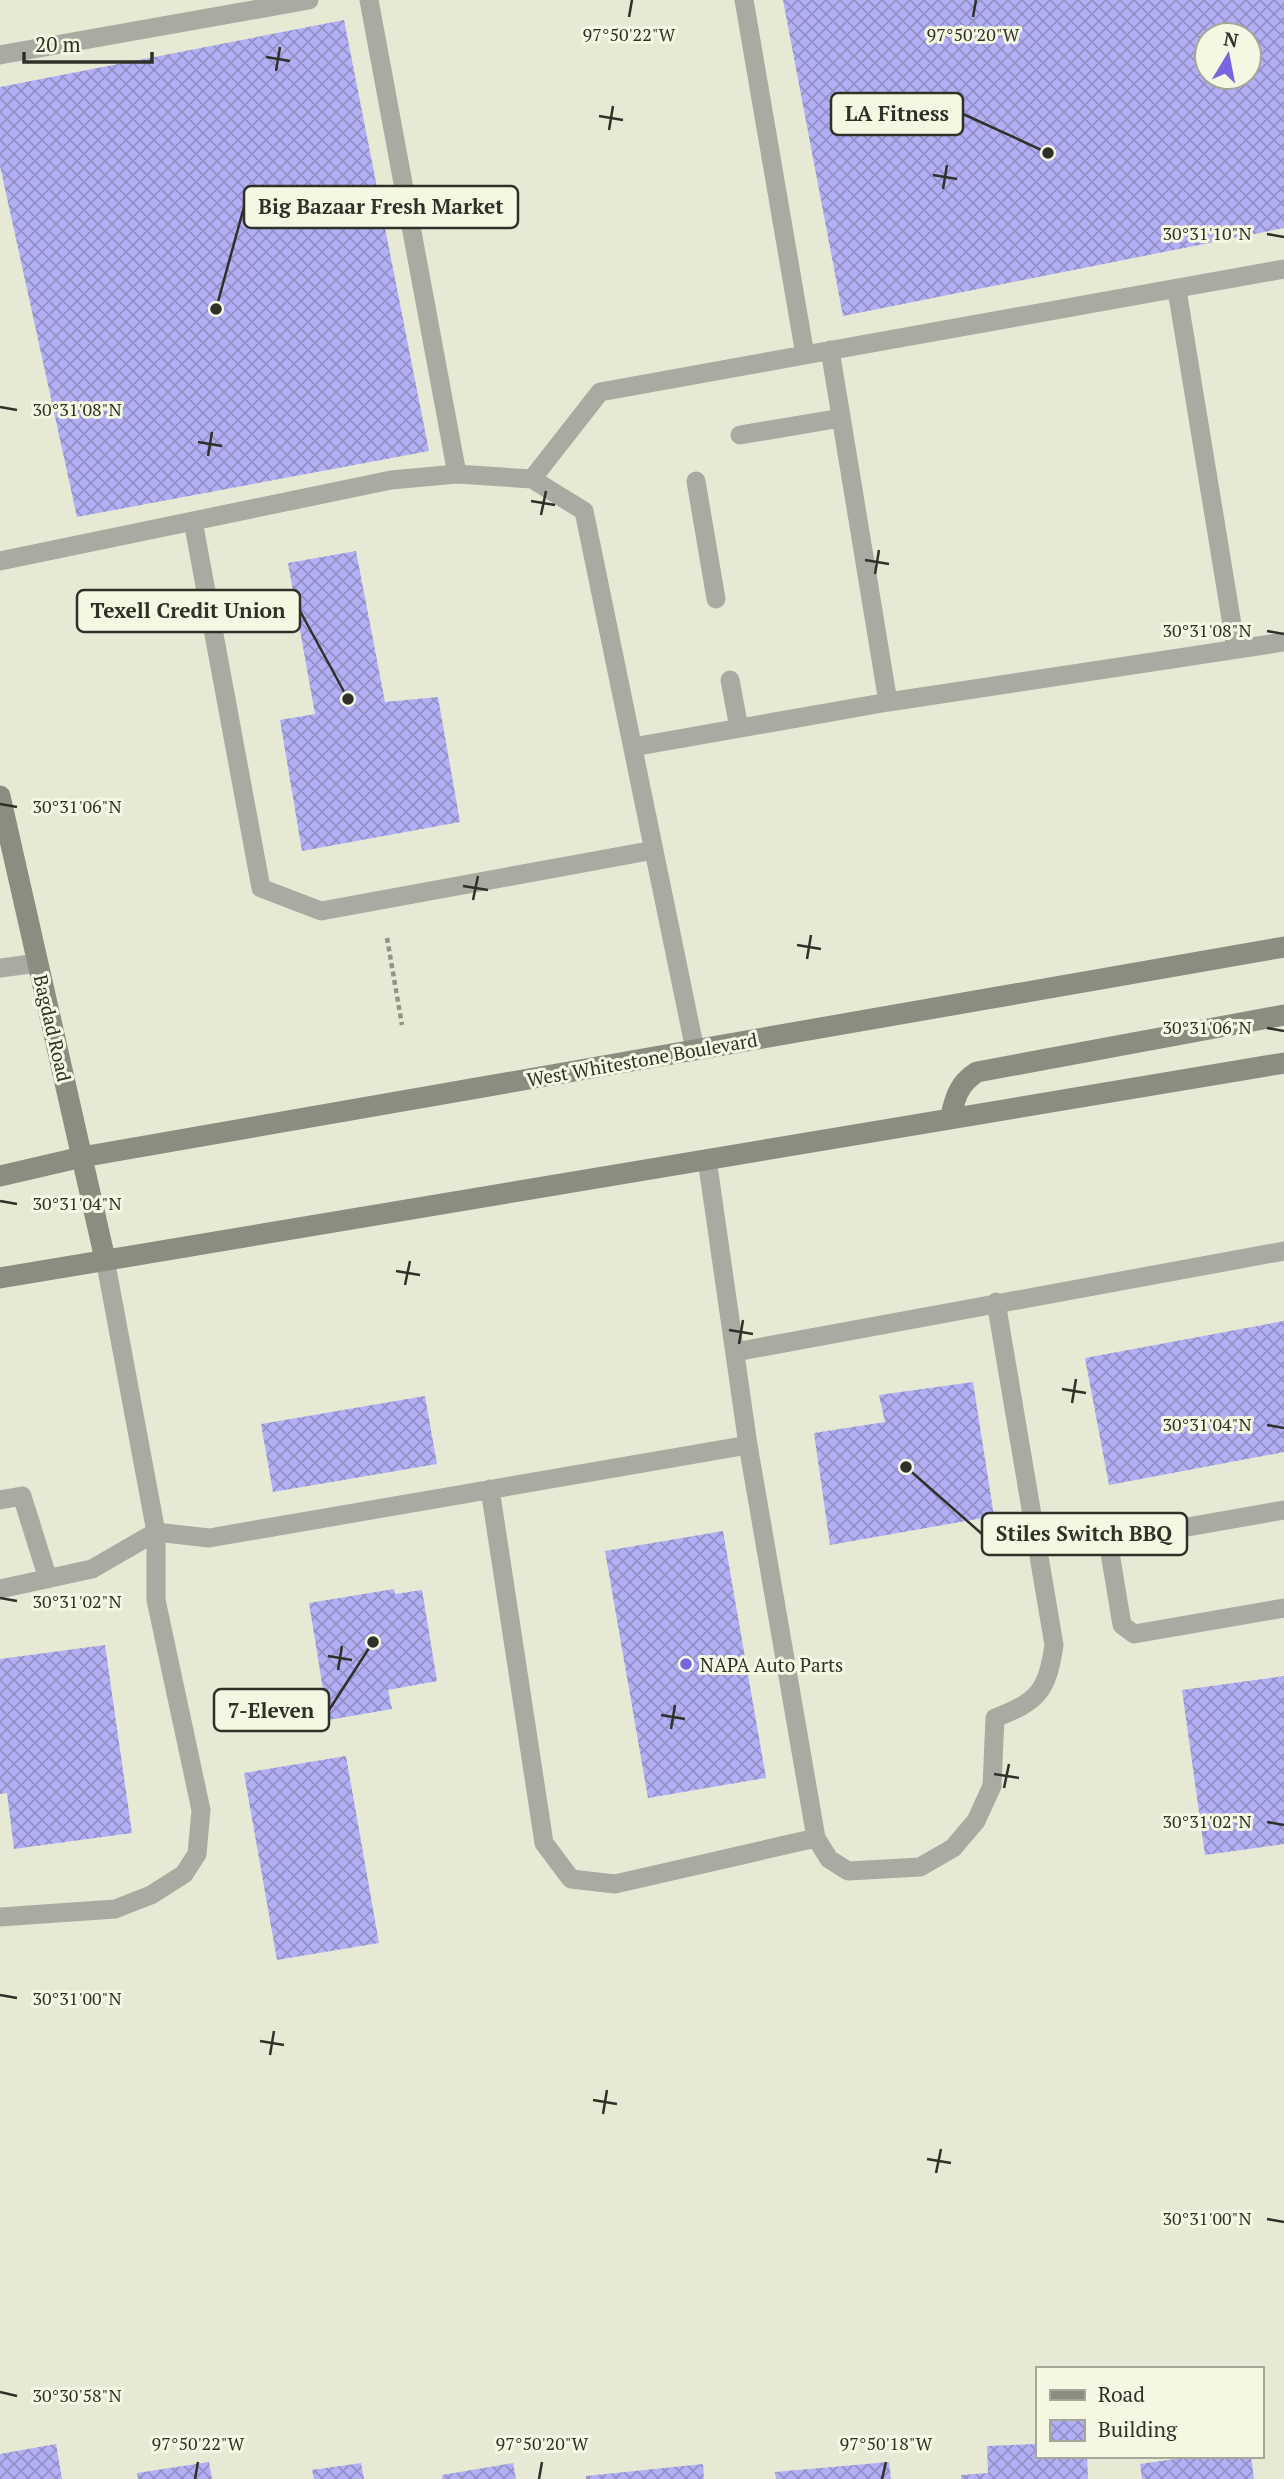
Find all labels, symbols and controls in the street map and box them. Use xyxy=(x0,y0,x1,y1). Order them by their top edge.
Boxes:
scale bar xyxy=(24,21,152,65)
north arrow xyxy=(1193,21,1263,91)
text: 97°50'22"W xyxy=(583,22,676,46)
text: 97°50'20"W xyxy=(927,22,1020,46)
text: N xyxy=(1222,25,1241,52)
text: 20 m xyxy=(35,30,81,58)
callout: LA Fitness xyxy=(831,93,963,135)
text: LA Fitness xyxy=(845,99,949,127)
callout: Big Bazaar Fresh Market xyxy=(244,186,518,228)
text: Big Bazaar Fresh Market xyxy=(258,192,504,220)
text: 30°31'10"N xyxy=(1162,221,1252,245)
text: 30°31'08"N xyxy=(32,397,122,421)
callout: Texell Credit Union xyxy=(77,590,300,632)
text: Texell Credit Union xyxy=(90,596,286,624)
text: 30°31'08"N xyxy=(1162,618,1252,642)
text: 30°31'06"N xyxy=(32,794,122,818)
street label: Bagdad Road xyxy=(29,972,78,1084)
text: 30°31'06"N xyxy=(1162,1015,1252,1039)
street label: West Whitestone Boulevard xyxy=(525,1026,760,1092)
text: 30°31'04"N xyxy=(32,1191,122,1215)
text: 30°31'04"N xyxy=(1162,1412,1252,1436)
callout: Stiles Switch BBQ xyxy=(982,1513,1187,1555)
text: Stiles Switch BBQ xyxy=(996,1519,1173,1547)
text: 30°31'02"N xyxy=(32,1589,122,1613)
place label: NAPA Auto Parts xyxy=(700,1652,843,1677)
marker: NAPA Auto Parts xyxy=(678,1656,694,1672)
callout: 7-Eleven xyxy=(214,1689,329,1731)
text: 7-Eleven xyxy=(228,1696,315,1724)
text: 30°31'02"N xyxy=(1162,1809,1252,1833)
text: 30°31'00"N xyxy=(32,1986,122,2010)
text: 30°31'00"N xyxy=(1162,2206,1252,2230)
legend xyxy=(1036,2367,1263,2458)
text: Road xyxy=(1098,2380,1145,2408)
text: 30°30'58"N xyxy=(32,2383,122,2407)
text: Building xyxy=(1098,2415,1178,2443)
text: 97°50'22"W xyxy=(152,2431,245,2455)
text: 97°50'20"W xyxy=(496,2431,589,2455)
text: 97°50'18"W xyxy=(840,2431,933,2455)

